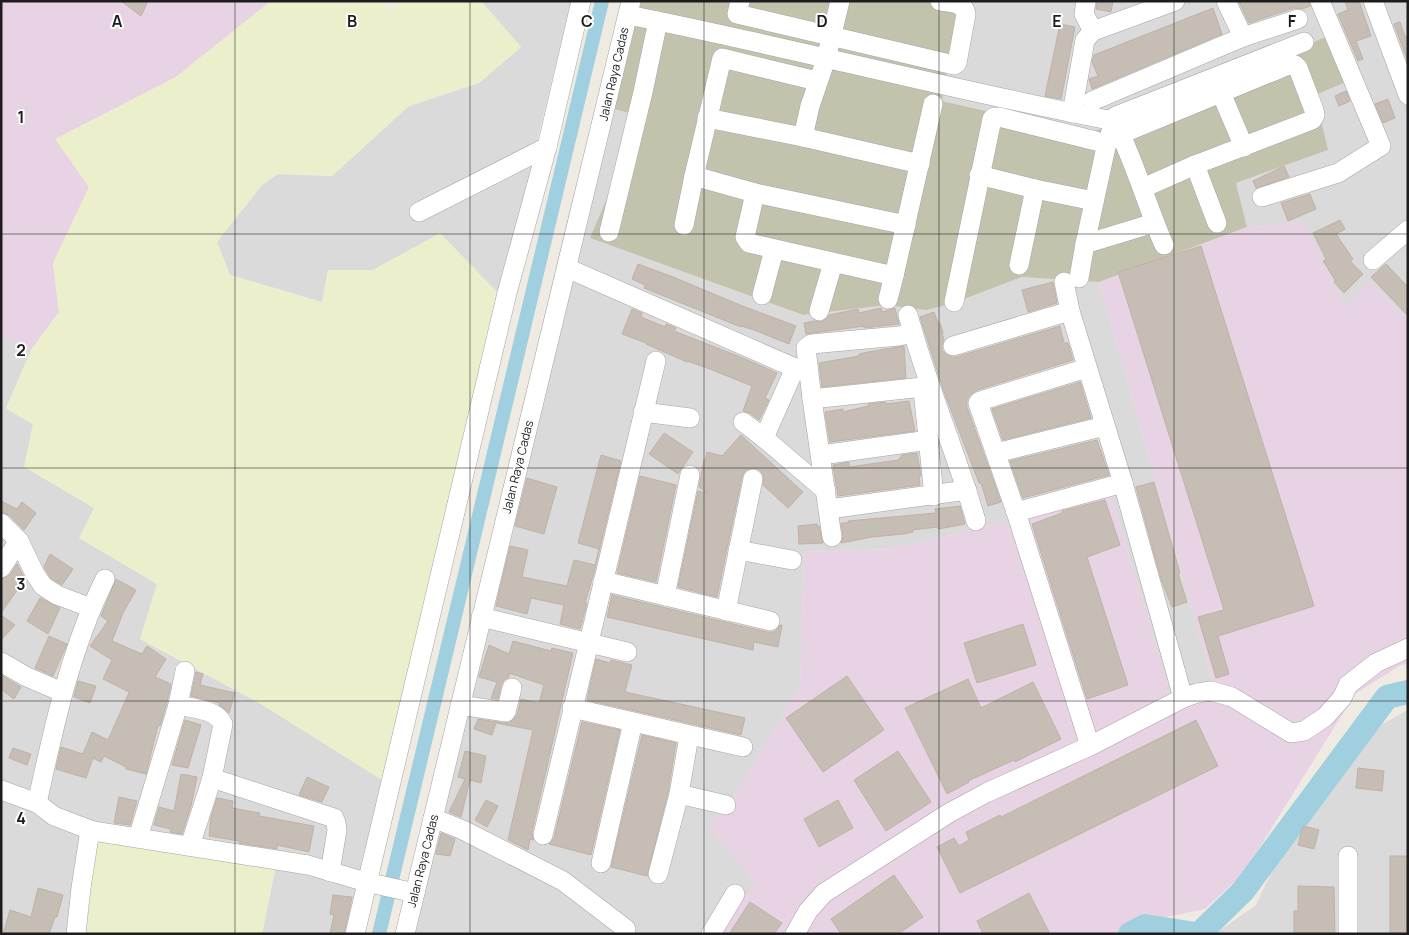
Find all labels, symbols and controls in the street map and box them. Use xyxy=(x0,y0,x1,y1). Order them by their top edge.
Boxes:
text: A xyxy=(112,10,123,32)
text: B xyxy=(347,10,357,32)
text: C xyxy=(581,10,593,32)
text: D xyxy=(816,10,828,32)
text: E xyxy=(1052,10,1062,32)
text: F xyxy=(1288,10,1297,32)
street label: Jalan Raya Cadas xyxy=(594,25,633,122)
text: 1 xyxy=(17,106,25,128)
text: 2 xyxy=(16,339,26,361)
street label: Jalan Raya Cadas xyxy=(498,418,537,515)
text: 3 xyxy=(16,573,26,595)
text: 4 xyxy=(16,807,26,829)
street label: Jalan Raya Cadas xyxy=(403,812,442,909)

